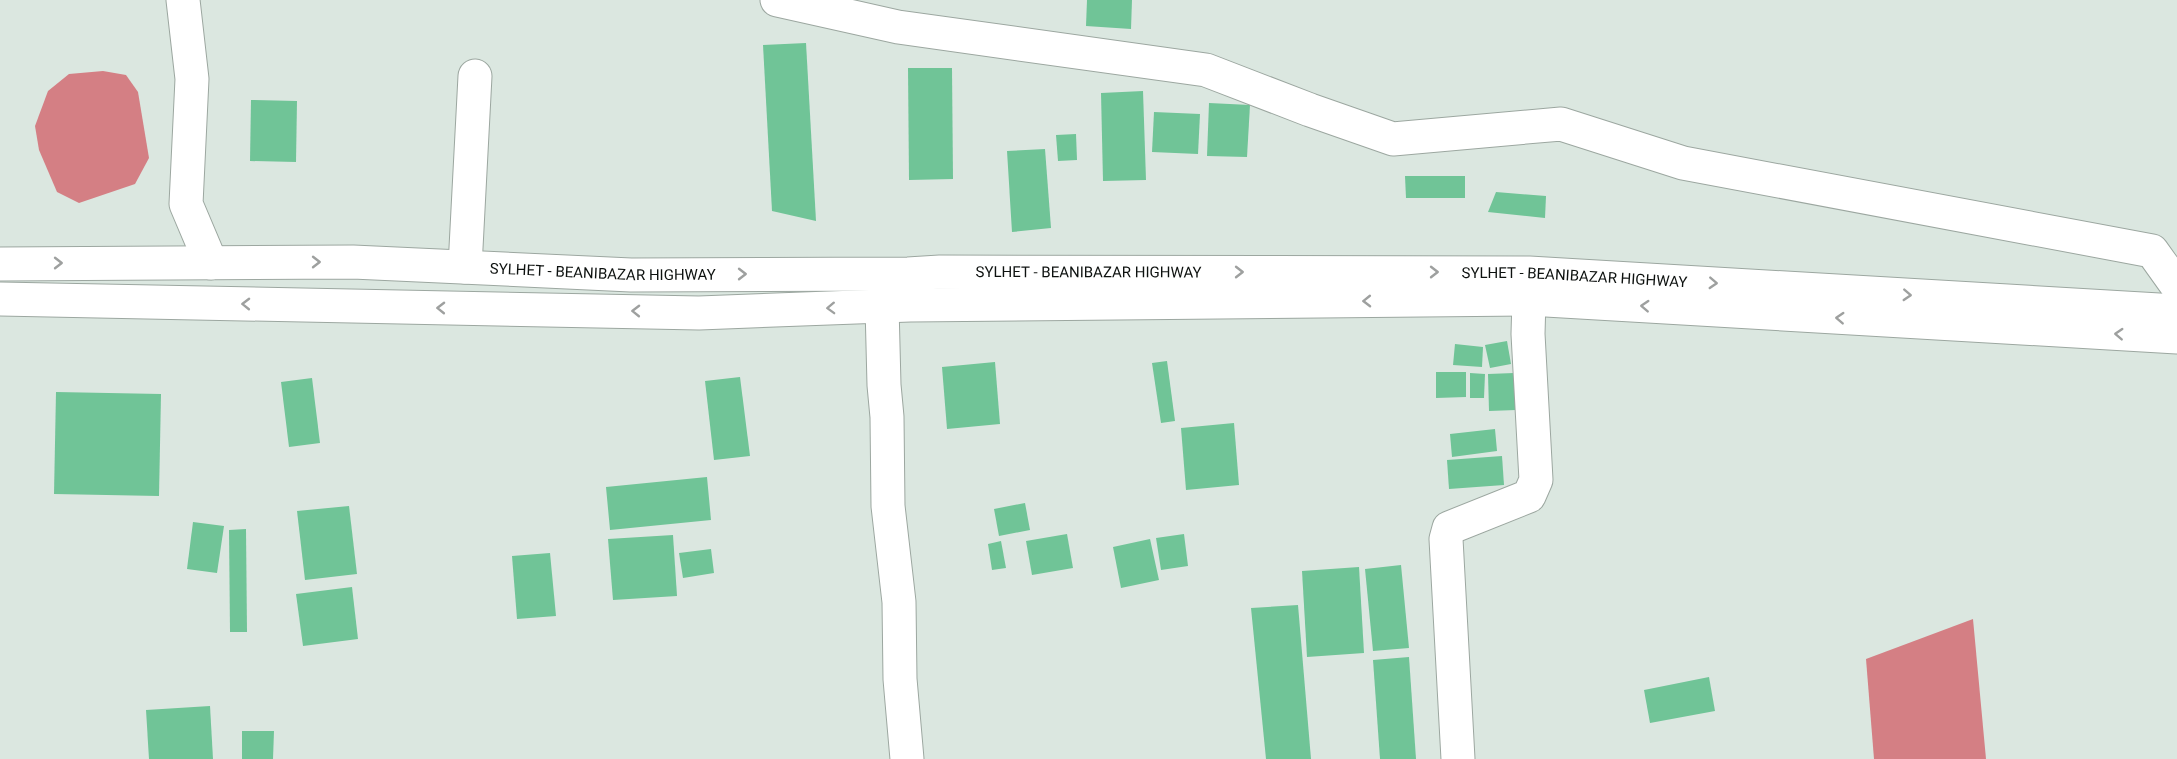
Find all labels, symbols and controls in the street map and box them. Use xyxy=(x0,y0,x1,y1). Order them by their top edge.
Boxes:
one-way arrow xyxy=(312,256,321,268)
one-way arrow xyxy=(54,257,63,270)
street label: SYLHET - BEANIBAZAR HIGHWAY xyxy=(489,259,716,284)
street label: SYLHET - BEANIBAZAR HIGHWAY xyxy=(976,263,1202,281)
street label: SYLHET - BEANIBAZAR HIGHWAY xyxy=(1462,264,1688,291)
one-way arrow xyxy=(1235,266,1244,278)
one-way arrow xyxy=(1430,266,1439,278)
one-way arrow xyxy=(738,268,747,280)
one-way arrow xyxy=(1708,277,1717,290)
one-way arrow xyxy=(1903,288,1912,301)
one-way arrow xyxy=(1362,295,1371,307)
one-way arrow xyxy=(241,298,250,310)
one-way arrow xyxy=(1641,300,1650,313)
one-way arrow xyxy=(436,301,445,314)
one-way arrow xyxy=(826,301,835,314)
one-way arrow xyxy=(631,305,640,318)
one-way arrow xyxy=(1836,311,1845,324)
one-way arrow xyxy=(2114,327,2123,340)

